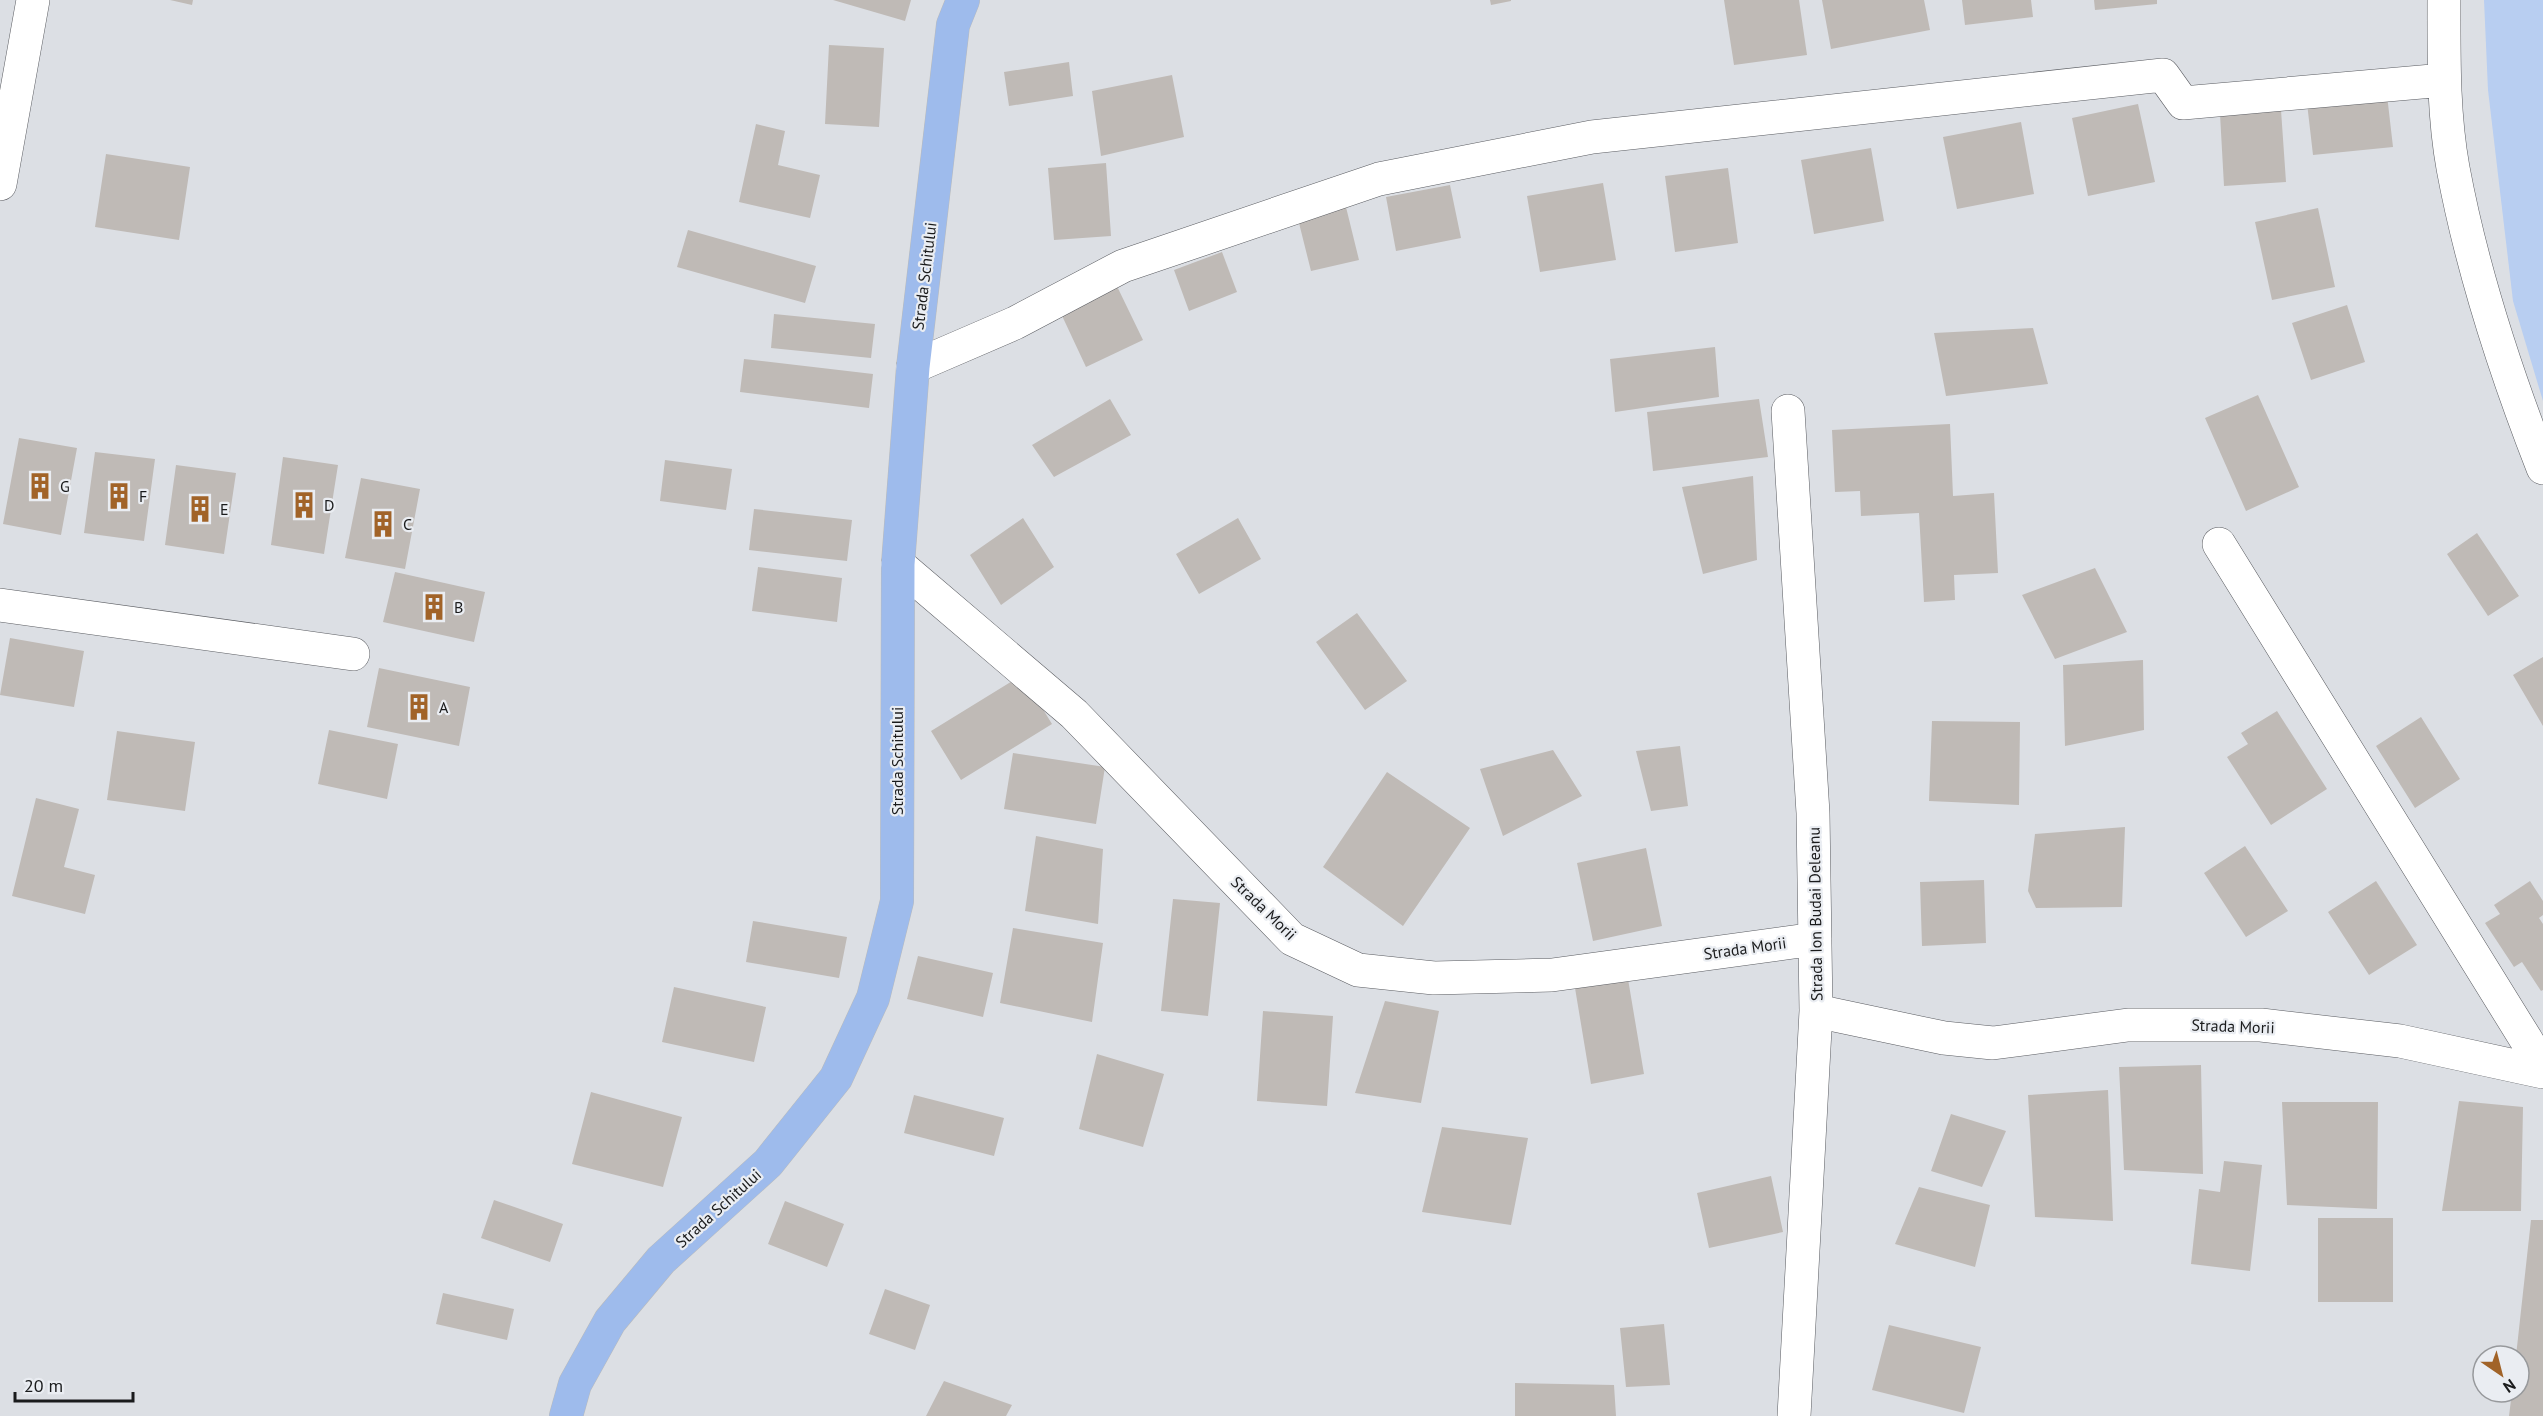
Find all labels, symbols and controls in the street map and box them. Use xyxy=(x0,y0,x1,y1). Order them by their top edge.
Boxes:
street label: Strada Schitului xyxy=(907,221,941,331)
building icon: G xyxy=(25,471,55,501)
place label: G xyxy=(60,476,70,496)
building icon: F xyxy=(104,481,134,511)
place label: F xyxy=(139,486,147,506)
building icon: D xyxy=(289,490,319,520)
building icon: E xyxy=(185,494,215,524)
place label: D xyxy=(324,495,334,515)
place label: E xyxy=(220,499,229,519)
building icon: C xyxy=(368,509,398,539)
place label: C xyxy=(403,514,412,534)
building icon: B xyxy=(419,592,449,622)
place label: B xyxy=(454,597,463,617)
building icon: A xyxy=(404,692,434,722)
place label: A xyxy=(439,697,449,717)
street label: Strada Schitului xyxy=(887,707,907,815)
street label: Strada Ion Budai Deleanu xyxy=(1803,827,1827,1001)
street label: Strada Morii xyxy=(1227,872,1301,944)
street label: Strada Morii xyxy=(1702,932,1788,964)
street label: Strada Morii xyxy=(2191,1015,2275,1037)
street label: Strada Schitului xyxy=(671,1164,765,1252)
north arrow xyxy=(2471,1344,2531,1404)
scale bar xyxy=(15,1365,134,1403)
text: 20 m xyxy=(24,1374,63,1397)
text: N xyxy=(2500,1375,2520,1397)

